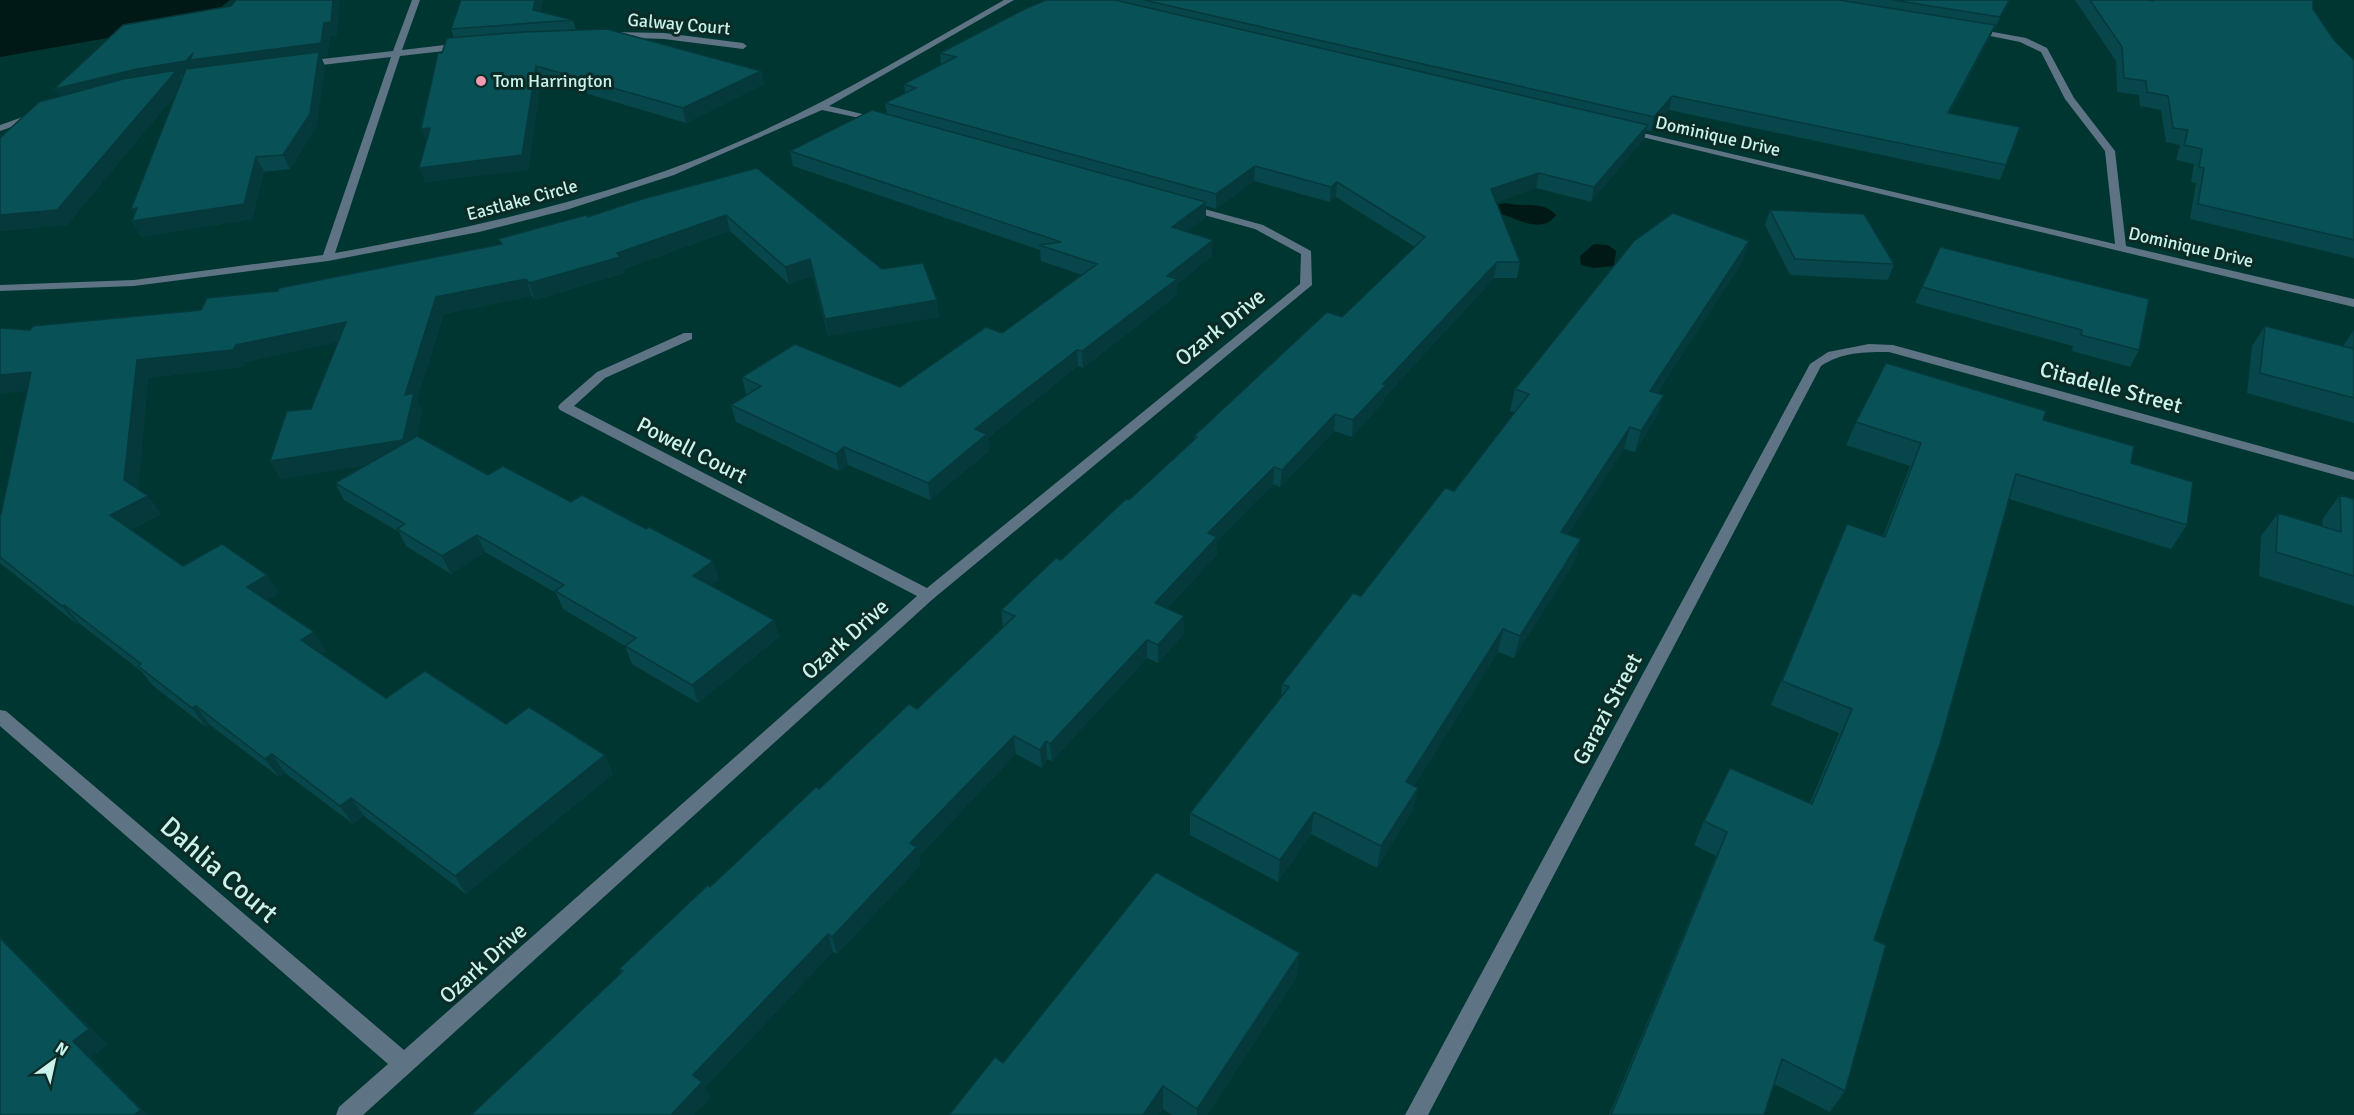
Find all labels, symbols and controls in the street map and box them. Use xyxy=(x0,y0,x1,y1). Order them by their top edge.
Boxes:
street label: Galway Court xyxy=(627,9,731,39)
place label: Tom Harrington xyxy=(493,70,612,92)
marker: Tom Harrington xyxy=(474,74,488,88)
street label: Dominique Drive xyxy=(1653,111,1783,161)
street label: Eastlake Circle xyxy=(464,175,580,225)
street label: Dominique Drive xyxy=(2126,222,2256,272)
street label: Ozark Drive xyxy=(1169,282,1271,372)
street label: Citadelle Street xyxy=(2037,355,2185,419)
street label: Powell Court xyxy=(632,411,752,489)
street label: Ozark Drive xyxy=(796,593,894,685)
street label: Garazi Street xyxy=(1566,648,1648,769)
street label: Dahlia Court xyxy=(153,810,285,930)
street label: Ozark Drive xyxy=(434,917,532,1009)
north arrow xyxy=(24,1031,84,1091)
text: N xyxy=(52,1038,72,1061)

